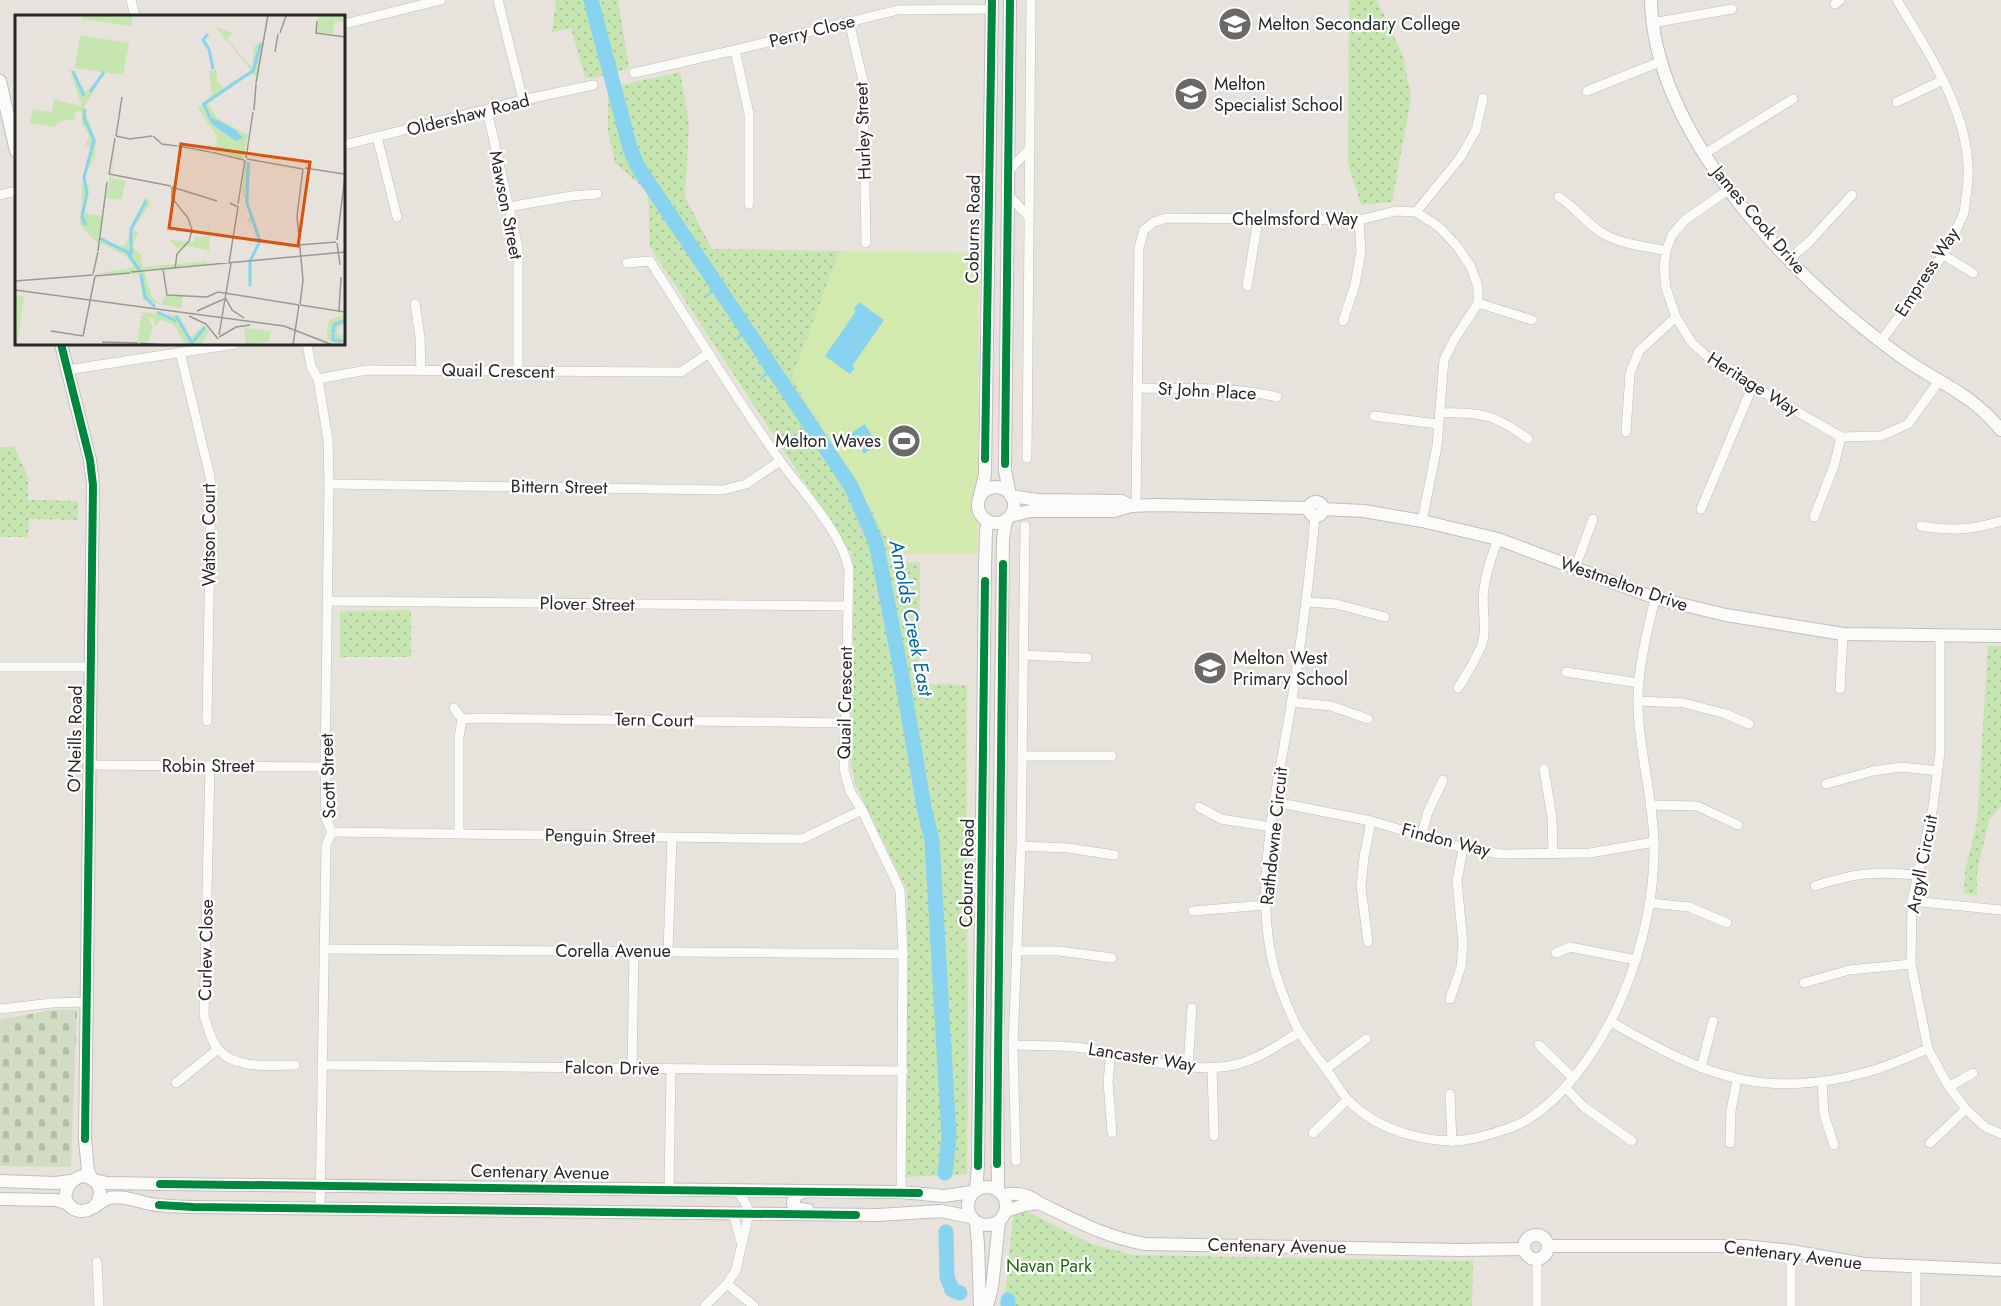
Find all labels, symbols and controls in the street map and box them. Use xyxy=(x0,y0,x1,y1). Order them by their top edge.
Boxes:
school or university icon: Melton Secondary College xyxy=(1217,6,1253,42)
street label: Perry Close xyxy=(766,8,858,54)
place label: Melton Secondary College xyxy=(1258,11,1460,37)
inset map xyxy=(15,15,345,345)
place label: Melton Specialist School xyxy=(1214,71,1343,118)
school or university icon: Melton Specialist School xyxy=(1173,76,1209,112)
street label: Hurley Street xyxy=(848,81,878,180)
street label: Oldershaw Road xyxy=(404,87,532,143)
street label: Mawson Street xyxy=(483,148,529,262)
street label: James Cook Drive xyxy=(1705,159,1812,280)
street label: Coburns Road xyxy=(959,174,987,284)
street label: Chelmsford Way xyxy=(1232,206,1358,232)
street label: Empress Way xyxy=(1888,222,1966,322)
street label: Heritage Way xyxy=(1702,346,1804,422)
street label: Quail Crescent xyxy=(441,357,555,385)
street label: St John Place xyxy=(1157,375,1257,407)
sports icon: Melton Waves xyxy=(886,423,922,459)
place label: Melton Waves xyxy=(775,428,881,454)
street label: Bittern Street xyxy=(510,473,608,501)
street label: Watson Court xyxy=(196,483,222,587)
water label: Arnolds Creek East xyxy=(881,537,941,700)
street label: Westmelton Drive xyxy=(1557,550,1691,618)
street label: Plover Street xyxy=(539,590,635,618)
place label: Melton West Primary School xyxy=(1233,645,1348,692)
street label: Quail Crescent xyxy=(831,646,859,760)
school or university icon: Melton West Primary School xyxy=(1192,650,1228,686)
street label: O'Neills Road xyxy=(61,685,89,793)
street label: Tern Court xyxy=(614,706,694,734)
street label: Scott Street xyxy=(313,732,342,819)
street label: Robin Street xyxy=(162,753,255,779)
street label: Rathdowne Circuit xyxy=(1254,765,1294,906)
street label: Argyll Circuit xyxy=(1900,812,1944,915)
street label: Findon Way xyxy=(1399,816,1493,864)
street label: Coburns Road xyxy=(953,818,981,928)
street label: Penguin Street xyxy=(545,822,656,850)
street label: Curlew Close xyxy=(192,899,220,1001)
street label: Corella Avenue xyxy=(555,938,671,964)
street label: Lancaster Way xyxy=(1086,1036,1198,1078)
street label: Falcon Drive xyxy=(564,1054,660,1082)
street label: Centenary Avenue xyxy=(470,1158,610,1186)
street label: Centenary Avenue xyxy=(1207,1232,1347,1260)
street label: Centenary Avenue xyxy=(1723,1234,1863,1276)
park label: Navan Park xyxy=(1006,1253,1092,1279)

